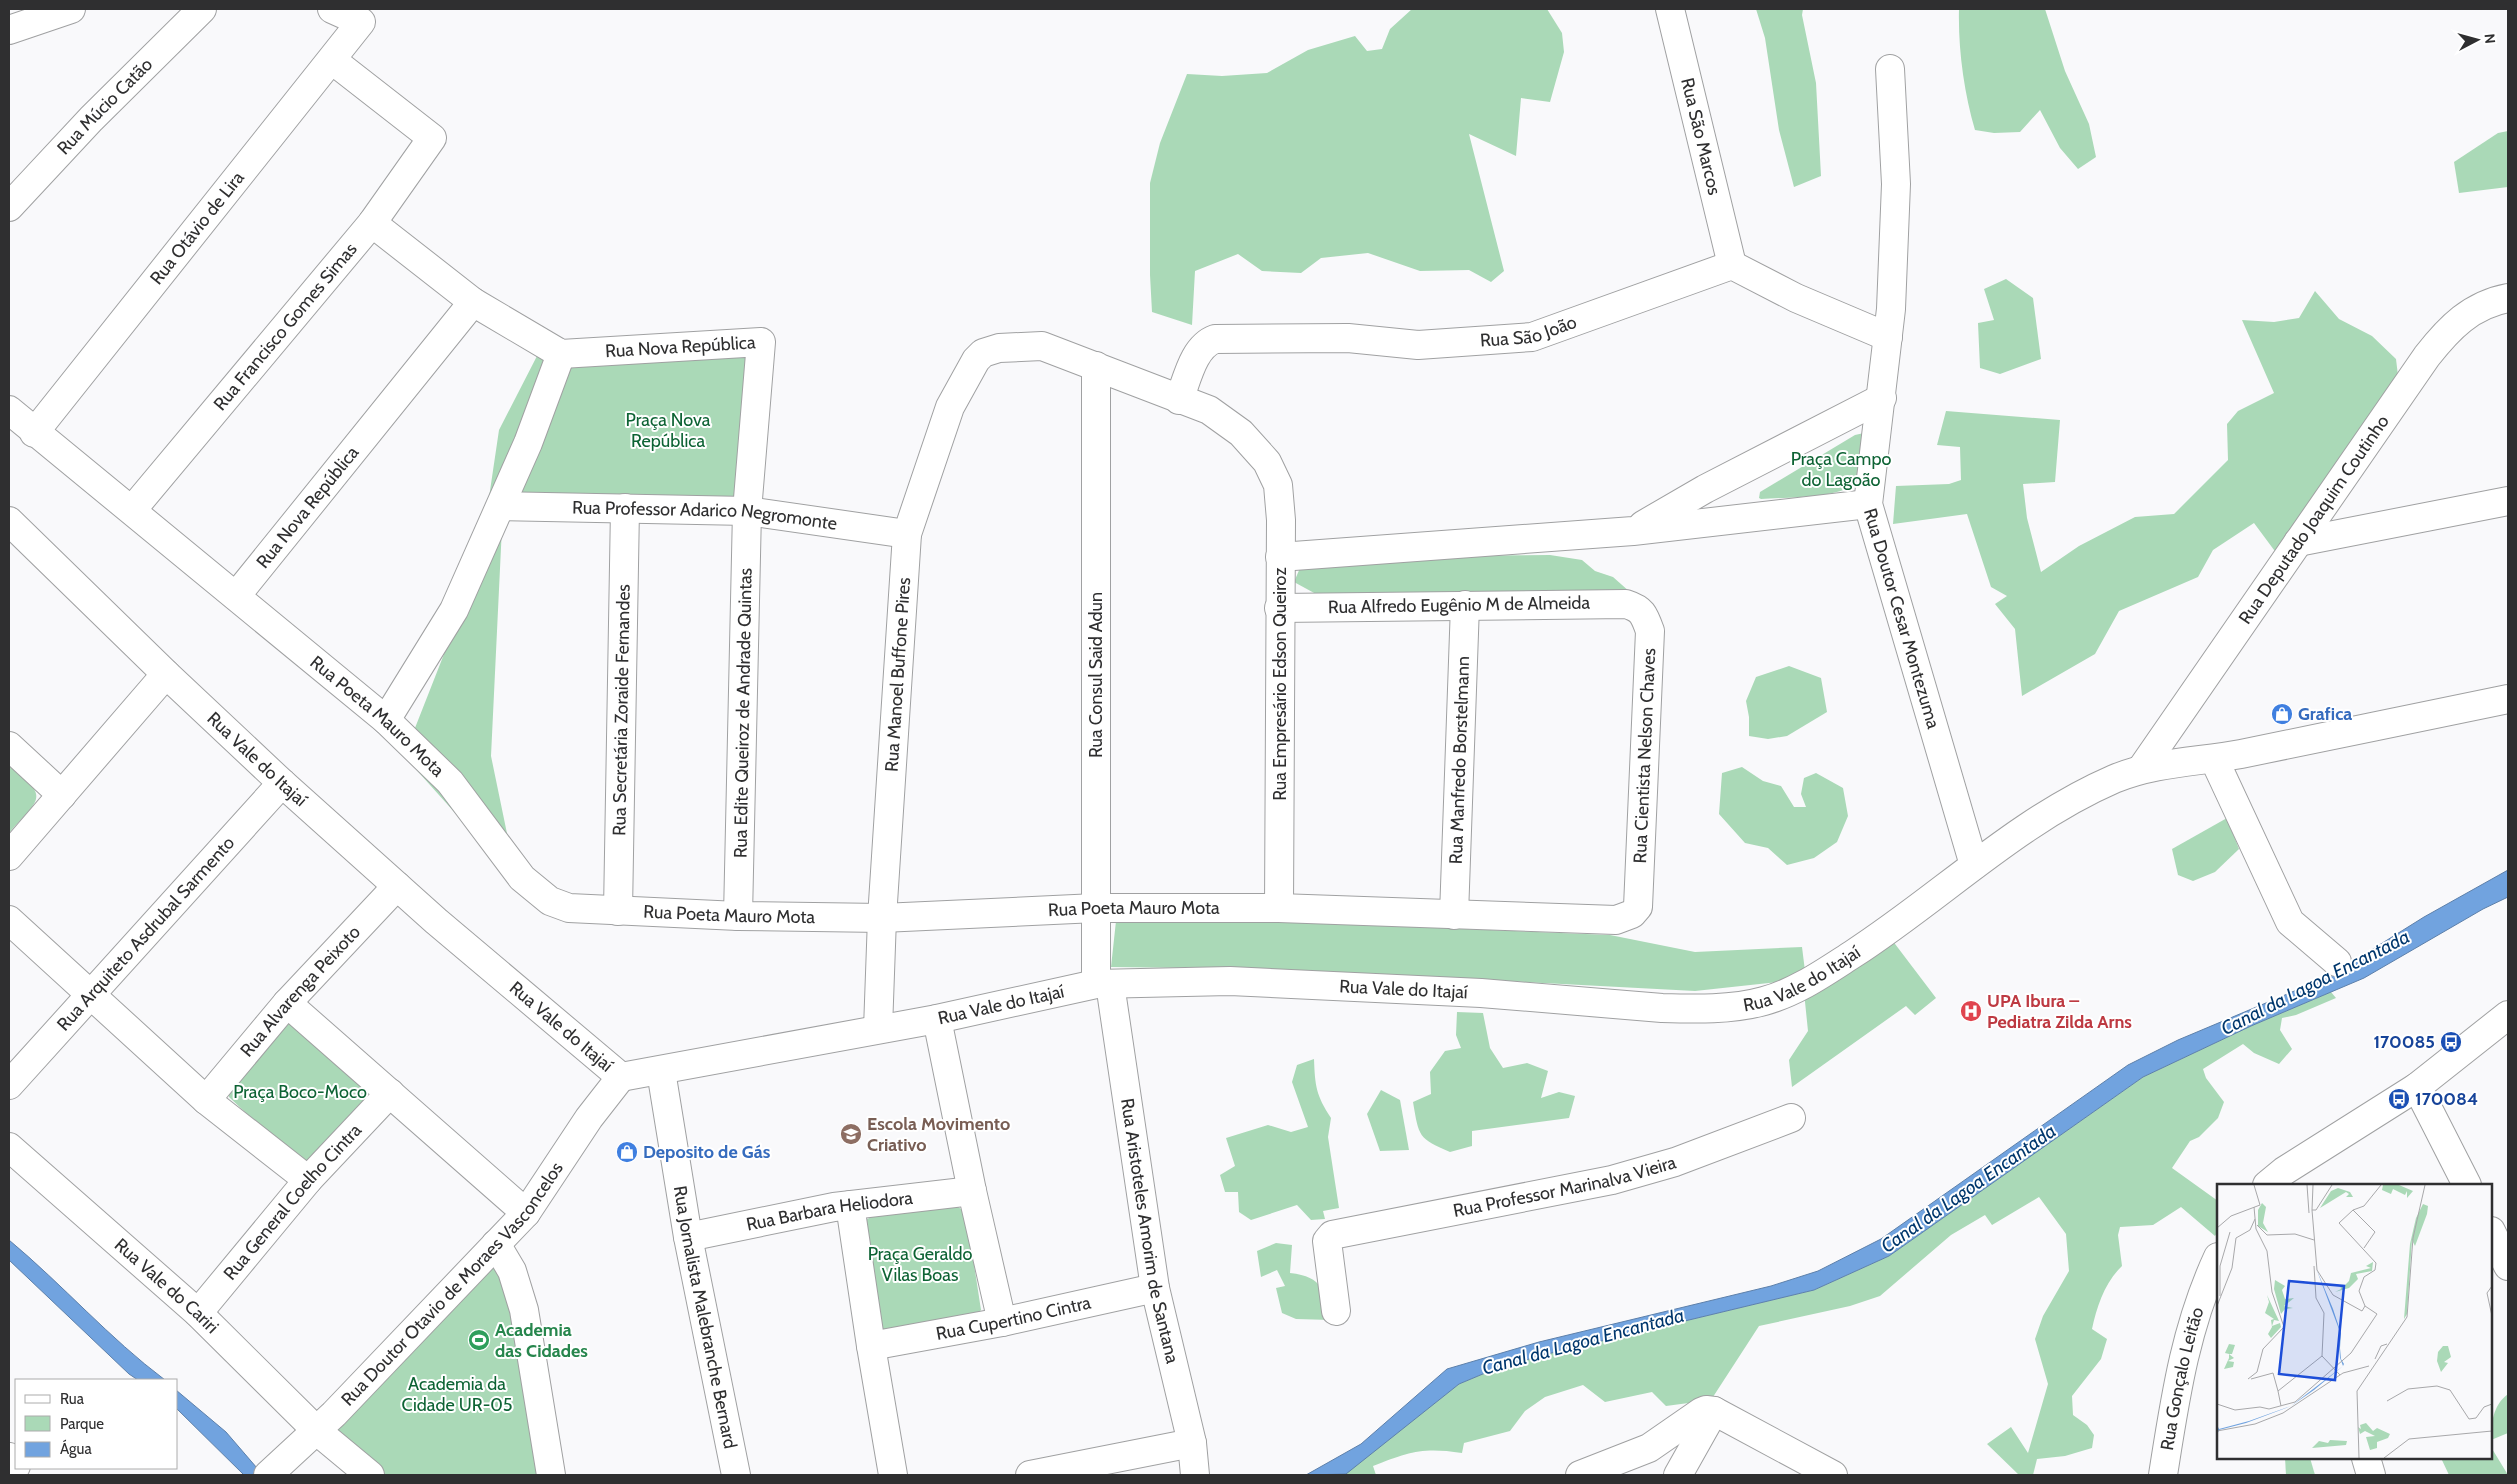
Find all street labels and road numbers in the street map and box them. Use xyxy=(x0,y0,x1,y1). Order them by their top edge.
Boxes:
street label: Rua Múcio Catão xyxy=(52,53,157,159)
street label: Rua São Marcos xyxy=(1676,75,1726,197)
street label: Rua Otávio de Lira xyxy=(146,167,249,289)
street label: Rua Francisco Gomes Simas xyxy=(209,238,362,415)
street label: Rua São João xyxy=(1479,311,1580,352)
street label: Rua Nova República xyxy=(605,331,756,362)
street label: Rua Deputado Joaquim Coutinho xyxy=(2234,411,2394,628)
street label: Rua Nova República xyxy=(252,441,364,573)
street label: Rua Professor Adarico Negromonte xyxy=(572,496,838,535)
street label: Rua Doutor Cesar Montezuma xyxy=(1859,506,1944,732)
street label: Rua Empresário Edson Queiroz xyxy=(1269,567,1291,801)
street label: Rua Edite Queiroz de Andrade Quintas xyxy=(729,568,757,858)
street label: Rua Manoel Buffone Pires xyxy=(881,577,915,772)
street label: Rua Secretária Zoraide Fernandes xyxy=(608,584,635,836)
street label: Rua Consul Said Adun xyxy=(1085,592,1107,758)
street label: Rua Alfredo Eugênio M de Almeida xyxy=(1328,592,1591,618)
street label: Rua Cientista Nelson Chaves xyxy=(1629,648,1660,864)
street label: Rua Poeta Mauro Mota xyxy=(306,651,449,782)
street label: Rua Manfredo Borstelmann xyxy=(1445,656,1474,865)
street label: Rua Vale do Itajaí xyxy=(203,707,312,811)
street label: Rua Arquiteto Asdrubal Sarmento xyxy=(52,832,239,1035)
street label: Rua Poeta Mauro Mota xyxy=(1048,897,1220,921)
street label: Rua Poeta Mauro Mota xyxy=(643,901,815,928)
street label: Rua Alvarenga Peixoto xyxy=(236,921,365,1061)
street label: Rua Vale do Itajaí xyxy=(1741,941,1865,1016)
street label: Rua Vale do Itajaí xyxy=(1339,975,1468,1003)
street label: Rua Vale do Itajaí xyxy=(505,977,618,1077)
street label: Rua Vale do Itajaí xyxy=(936,980,1066,1029)
street label: Rua Aristoteles Amorim de Santana xyxy=(1116,1097,1184,1366)
street label: Rua General Coelho Cintra xyxy=(219,1119,366,1284)
street label: Rua Professor Marinalva Vieira xyxy=(1451,1151,1679,1222)
street label: Rua Doutor Otavio de Moraes Vasconcelos xyxy=(337,1158,568,1410)
street label: Rua Jornalista Malebranche Bernard xyxy=(669,1184,741,1451)
street label: Rua Barbara Heliodora xyxy=(744,1187,914,1236)
street label: Rua Vale do Cariri xyxy=(110,1234,223,1338)
street label: Rua Cupertino Cintra xyxy=(934,1292,1093,1345)
street label: Rua Gonçalo Leitão xyxy=(2156,1304,2209,1452)

